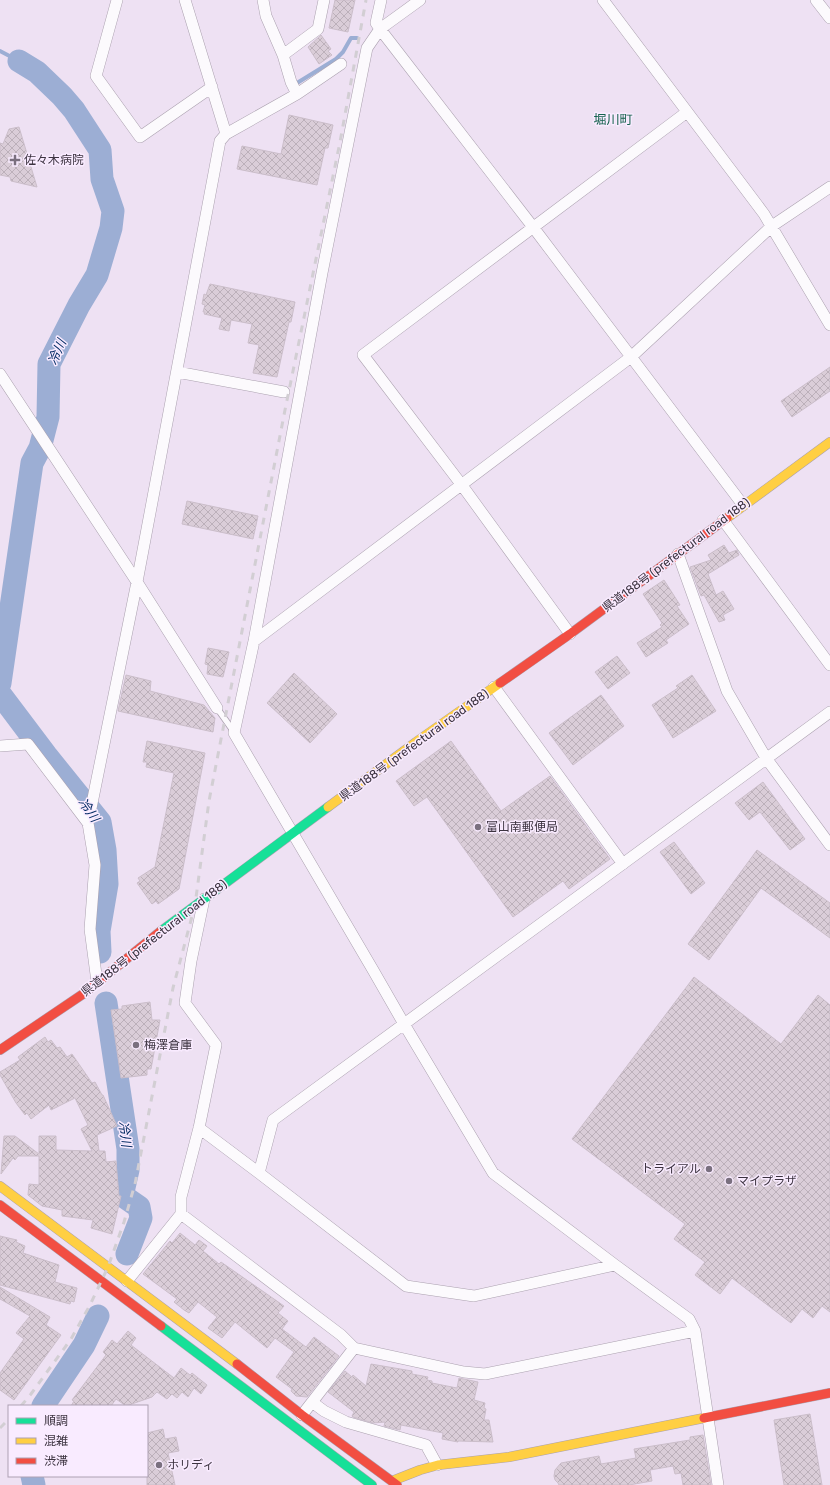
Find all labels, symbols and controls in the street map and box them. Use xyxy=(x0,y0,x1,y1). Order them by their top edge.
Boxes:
district label: 堀川町 xyxy=(593,112,633,127)
place label: 佐々木病院 xyxy=(24,153,84,167)
marker: 佐々木病院 xyxy=(9,154,21,166)
water label: 冷川 xyxy=(45,335,70,367)
street label: 県道188号 (prefectural road 188) xyxy=(600,495,752,615)
street label: 県道188号 (prefectural road 188) xyxy=(337,686,491,804)
water label: 冷川 xyxy=(75,795,104,827)
place label: 富山南郵便局 xyxy=(486,820,558,834)
marker: 富山南郵便局 xyxy=(473,822,483,832)
street label: 県道188号 (prefectural road 188) xyxy=(78,877,230,999)
place label: 梅澤倉庫 xyxy=(144,1038,192,1052)
marker: 梅澤倉庫 xyxy=(131,1040,141,1050)
water label: 冷川 xyxy=(116,1120,135,1150)
place label: トライアル xyxy=(641,1162,701,1176)
marker: トライアル xyxy=(704,1164,714,1174)
place label: マイプラザ xyxy=(737,1174,797,1188)
marker: マイプラザ xyxy=(724,1176,734,1186)
legend xyxy=(8,1405,148,1477)
text: 順調 xyxy=(44,1414,68,1428)
text: 混雑 xyxy=(44,1434,68,1448)
text: 渋滞 xyxy=(44,1454,68,1468)
place label: ホリディ xyxy=(167,1458,214,1472)
marker: ホリディ xyxy=(154,1460,164,1470)

